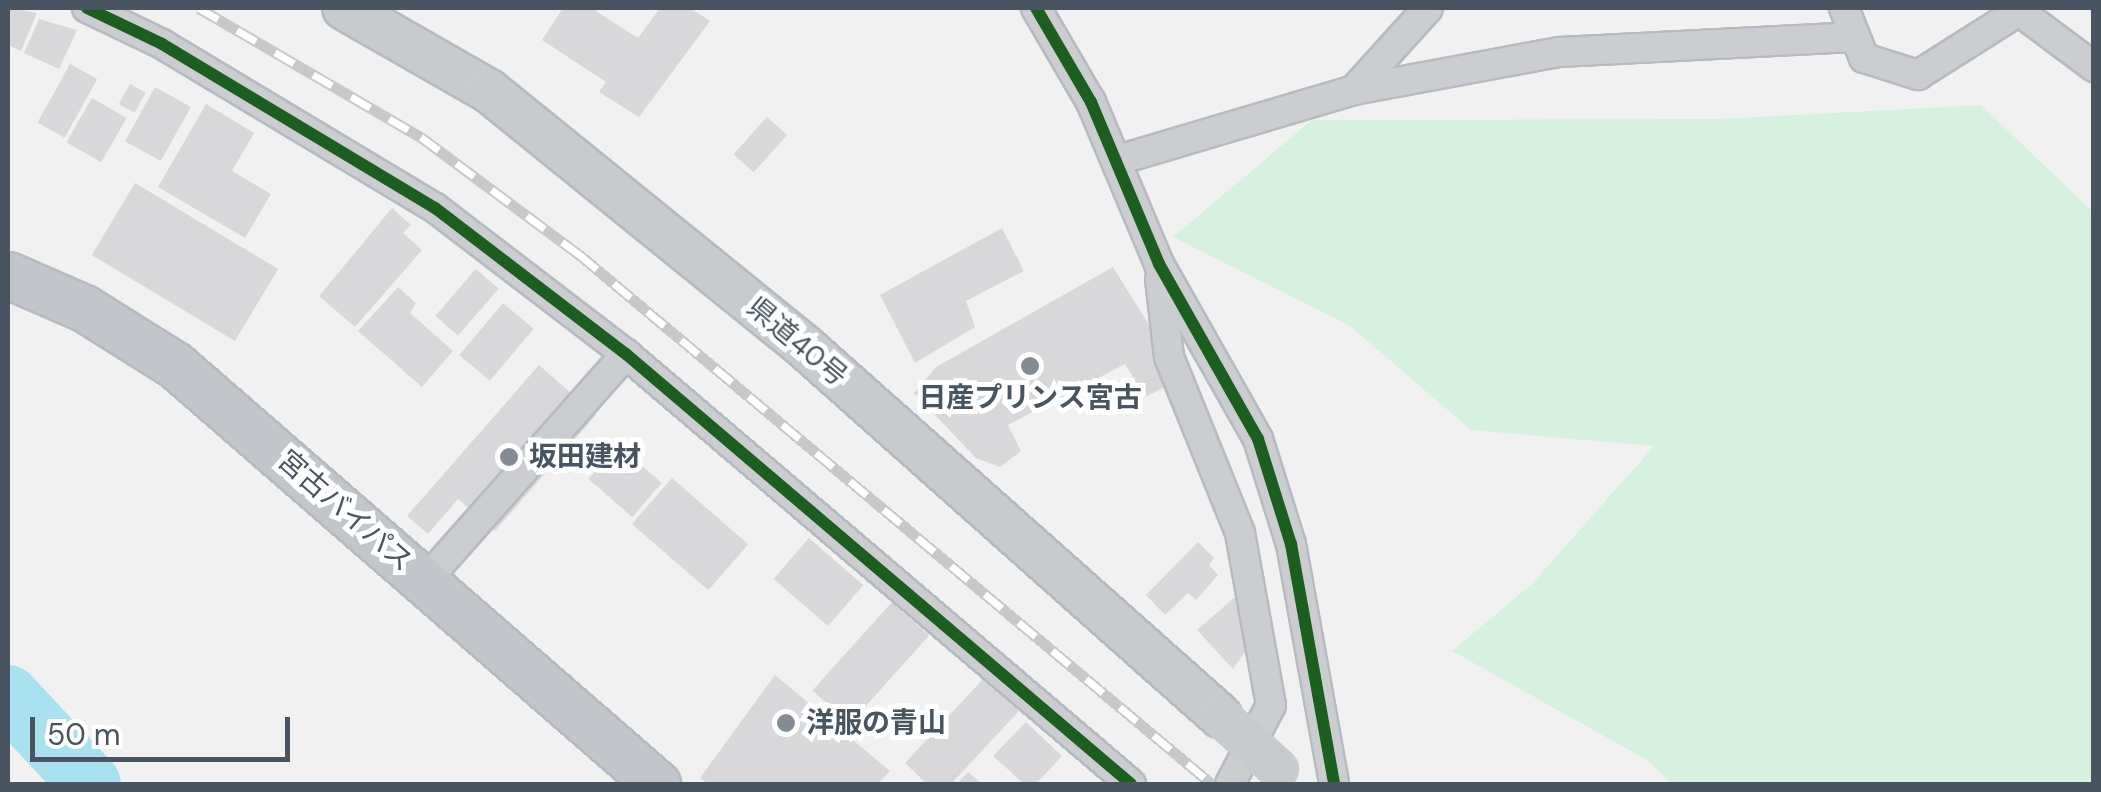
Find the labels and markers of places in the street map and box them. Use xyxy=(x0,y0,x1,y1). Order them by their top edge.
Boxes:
marker: 日産プリンス宮古 xyxy=(1019,355,1041,377)
place label: 日産プリンス宮古 xyxy=(918,381,1142,415)
place label: 坂田建材 xyxy=(529,440,641,474)
marker: 坂田建材 xyxy=(498,446,520,468)
place label: 洋服の青山 xyxy=(806,706,946,740)
marker: 洋服の青山 xyxy=(775,712,797,734)

